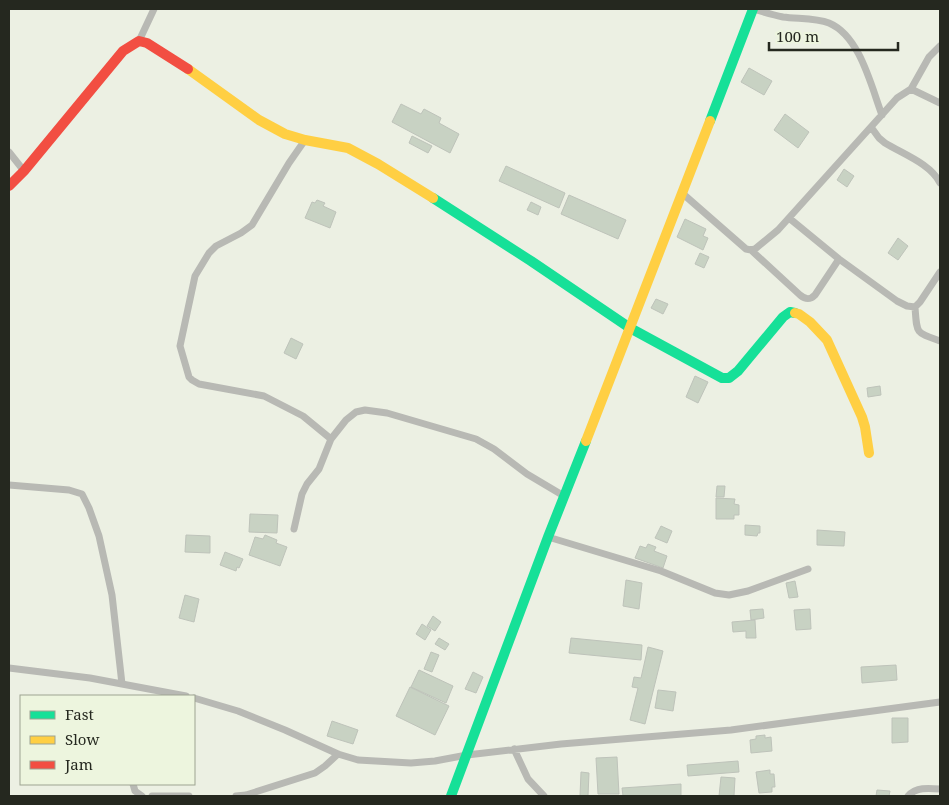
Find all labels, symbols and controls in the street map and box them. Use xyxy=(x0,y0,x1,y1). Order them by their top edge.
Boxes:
scale bar xyxy=(769,20,898,52)
text: 100 m xyxy=(776,26,819,46)
legend xyxy=(20,695,195,785)
text: Fast xyxy=(65,704,94,724)
text: Slow xyxy=(65,729,99,749)
text: Jam xyxy=(64,754,93,774)

